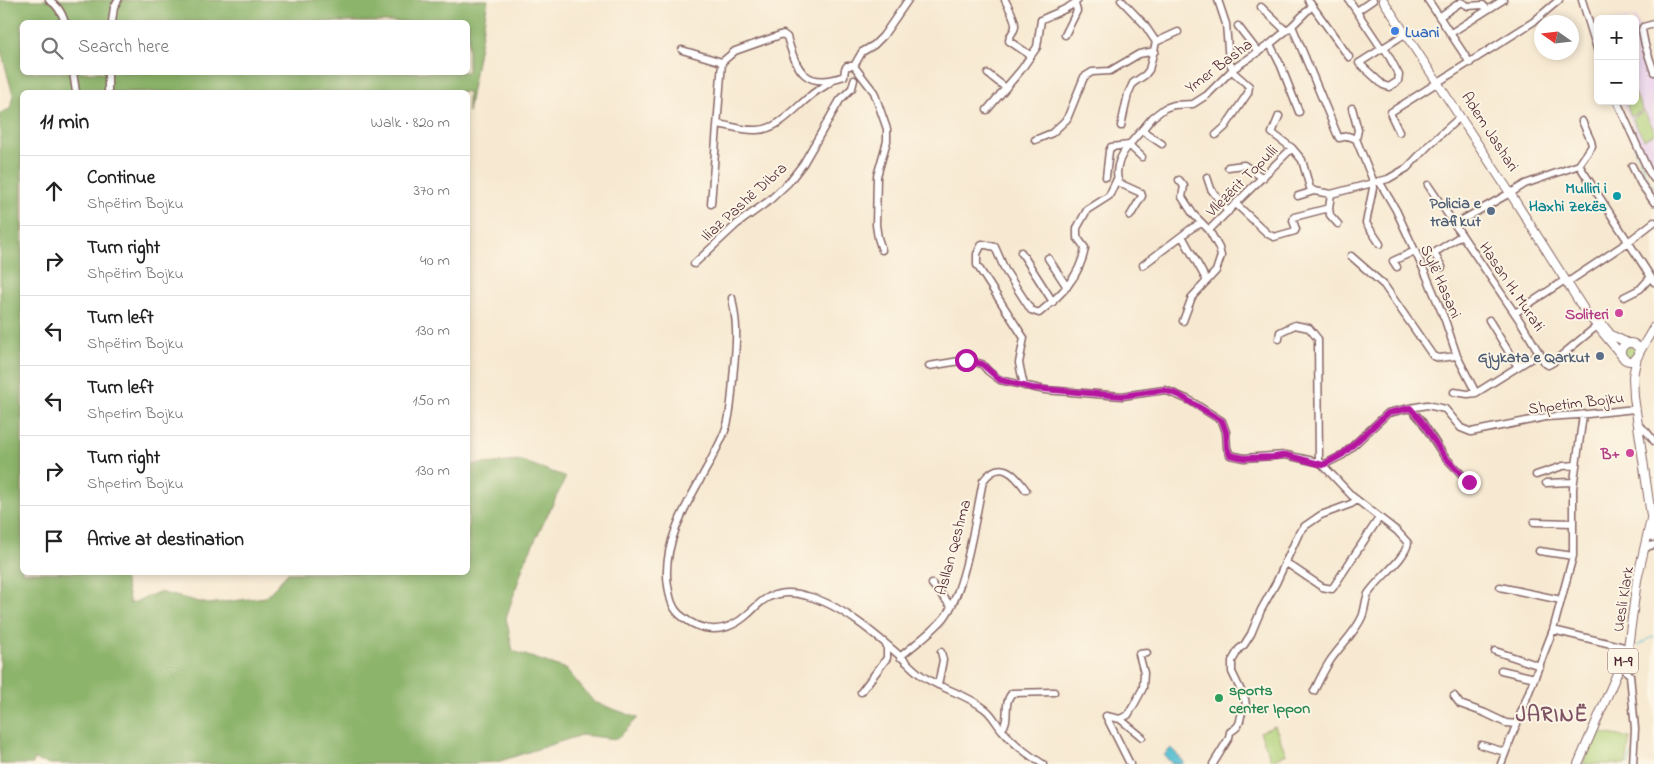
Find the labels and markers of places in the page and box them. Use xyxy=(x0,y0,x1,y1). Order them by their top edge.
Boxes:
place label: Luani xyxy=(1405,21,1440,45)
marker: Luani xyxy=(1389,25,1401,37)
place label: Mulliri i Haxhi Zekës xyxy=(1529,177,1607,219)
marker: Mulliri i Haxhi Zekës xyxy=(1611,190,1623,202)
place label: Policia e trafikut xyxy=(1429,192,1482,234)
marker: Policia e trafikut xyxy=(1485,205,1497,217)
place label: Soliteri xyxy=(1565,303,1609,327)
marker: Soliteri xyxy=(1613,307,1625,319)
place label: Gjykata e Qarkut xyxy=(1478,346,1591,371)
marker: Gjykata e Qarkut xyxy=(1594,350,1606,362)
place label: B+ xyxy=(1600,443,1620,467)
marker: B+ xyxy=(1624,447,1636,459)
place label: sports center Ippon xyxy=(1229,679,1310,721)
marker: sports center Ippon xyxy=(1213,692,1225,704)

